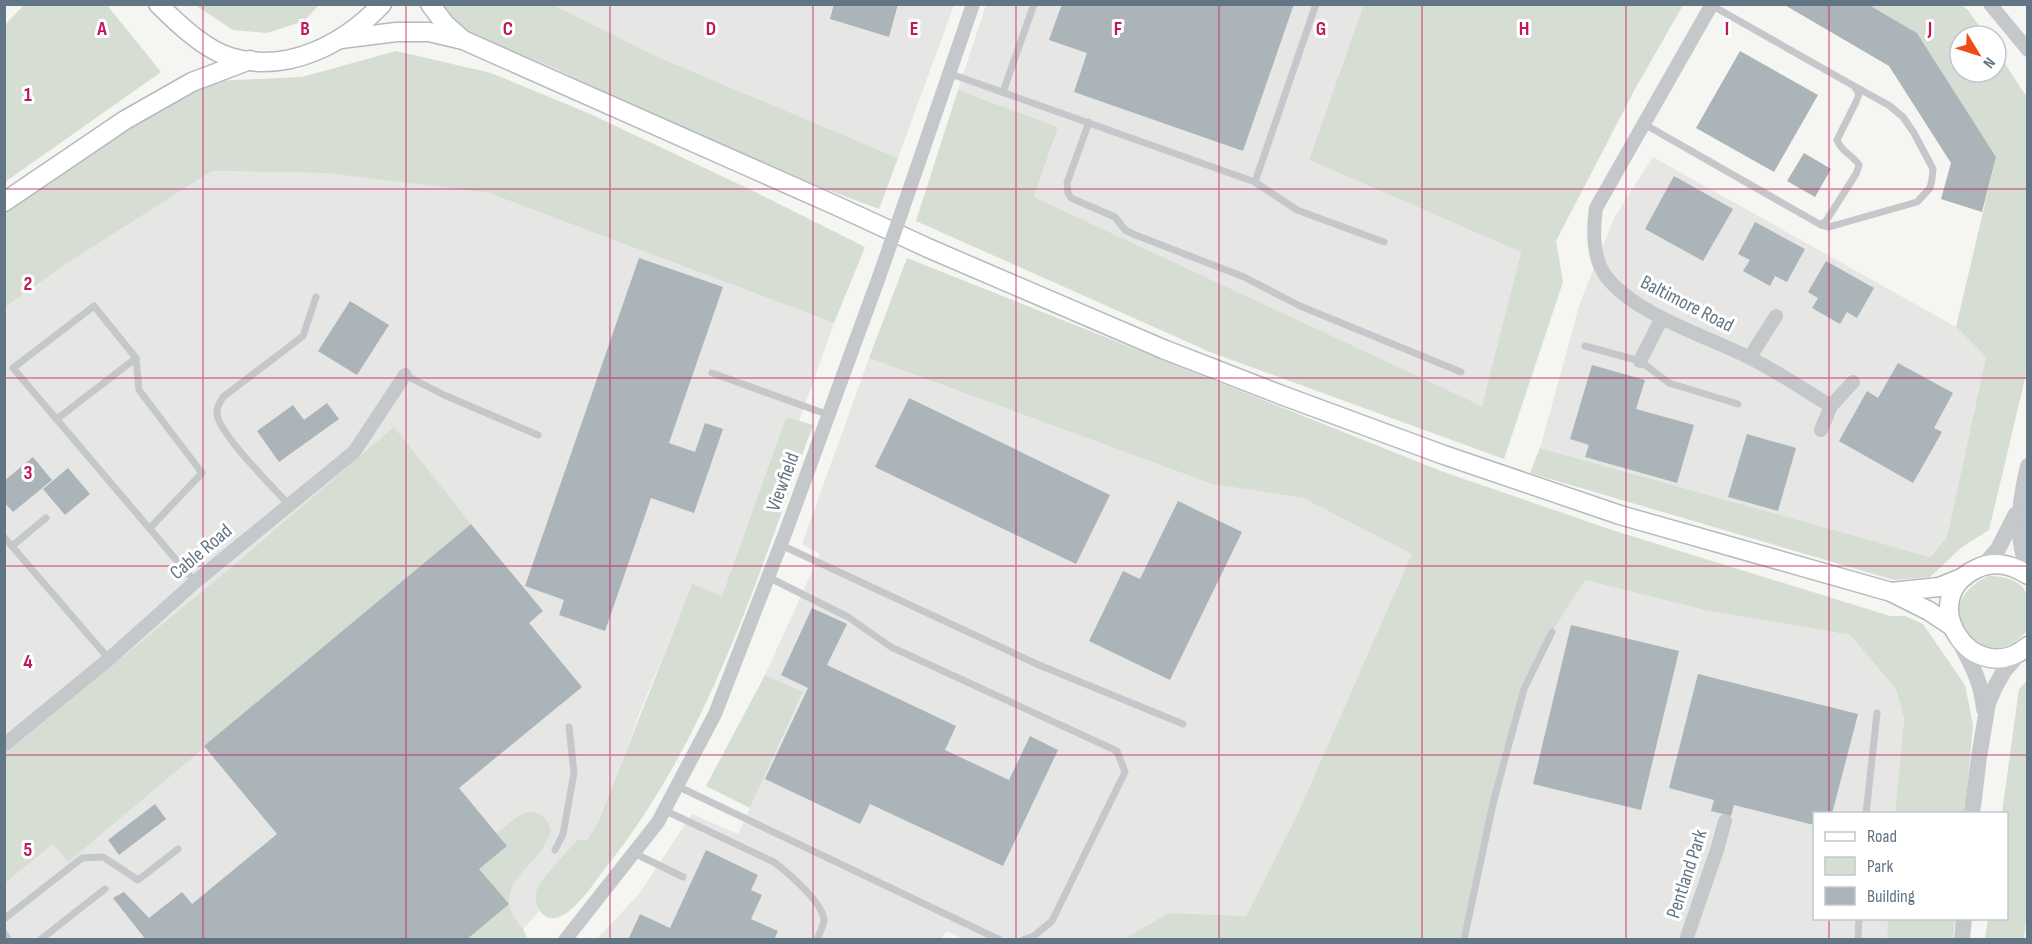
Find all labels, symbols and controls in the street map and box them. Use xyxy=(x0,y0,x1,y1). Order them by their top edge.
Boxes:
text: A xyxy=(96,17,107,41)
text: B xyxy=(300,17,310,41)
text: C xyxy=(503,17,513,41)
text: D xyxy=(706,17,716,41)
text: E xyxy=(910,17,918,41)
text: F xyxy=(1114,17,1122,41)
text: G xyxy=(1316,17,1326,41)
text: H xyxy=(1519,17,1529,41)
text: I xyxy=(1725,17,1729,41)
text: J xyxy=(1927,17,1932,41)
north arrow xyxy=(1948,24,2008,84)
text: N xyxy=(1979,53,1999,72)
text: 1 xyxy=(24,83,32,107)
street label: Baltimore Road xyxy=(1636,270,1738,338)
text: 2 xyxy=(24,272,32,296)
street label: Viewfield xyxy=(761,449,805,515)
text: 3 xyxy=(24,461,33,485)
street label: Cable Road xyxy=(165,519,237,585)
text: 4 xyxy=(23,650,33,674)
legend xyxy=(1813,812,2008,920)
street label: Pentland Park xyxy=(1661,826,1713,921)
text: Road xyxy=(1867,826,1897,847)
text: 5 xyxy=(24,838,33,862)
text: Park xyxy=(1867,856,1893,877)
text: Building xyxy=(1867,886,1915,907)

